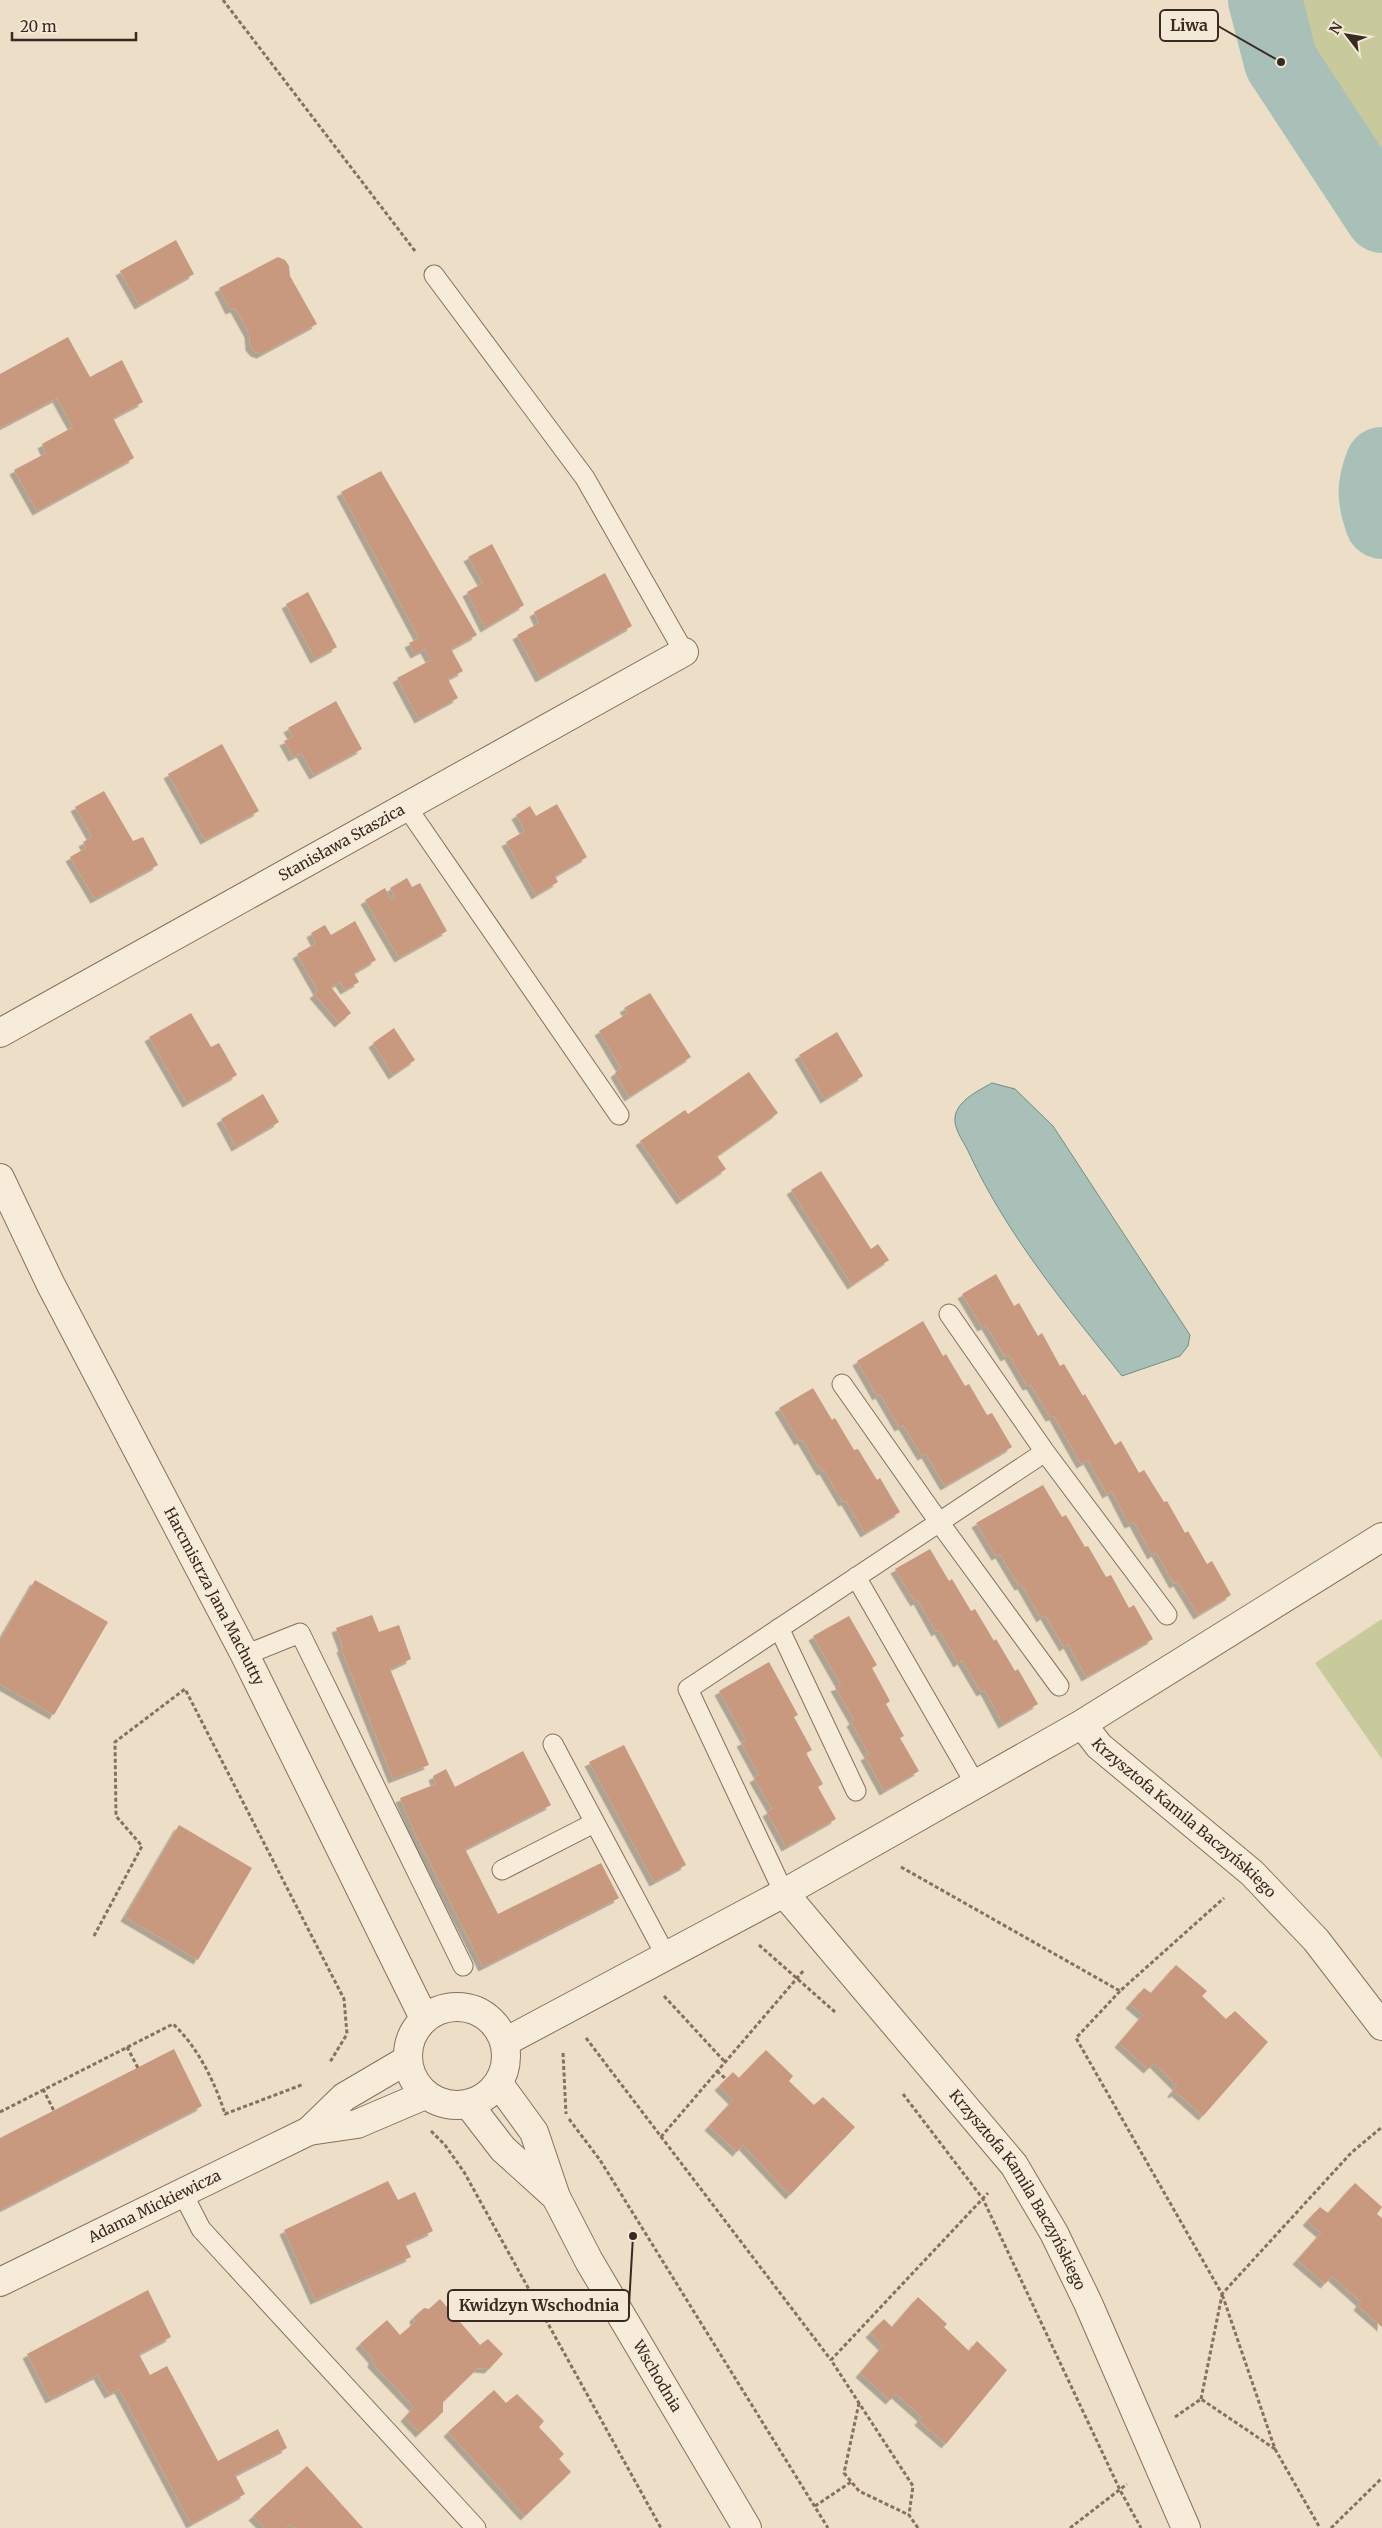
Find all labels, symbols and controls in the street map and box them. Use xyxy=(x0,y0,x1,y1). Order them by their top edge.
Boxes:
scale bar xyxy=(12,10,136,42)
callout: Liwa xyxy=(1160,10,1218,41)
north arrow xyxy=(1322,10,1372,60)
text: Liwa xyxy=(1170,15,1208,35)
text: 20 m xyxy=(20,17,57,36)
text: N xyxy=(1325,19,1346,38)
street label: Stanisława Staszica xyxy=(275,800,408,885)
street label: Harcmistrza Jana Machutty xyxy=(160,1504,269,1689)
street label: Krzysztofa Kamila Baczyńskiego xyxy=(1088,1734,1281,1902)
street label: Krzysztofa Kamila Baczyńskiego xyxy=(945,2086,1090,2293)
street label: Adama Mickiewicza xyxy=(84,2166,224,2247)
callout: Kwidzyn Wschodnia xyxy=(448,2290,629,2321)
text: Kwidzyn Wschodnia xyxy=(459,2295,619,2315)
street label: Wschodnia xyxy=(629,2336,686,2415)

